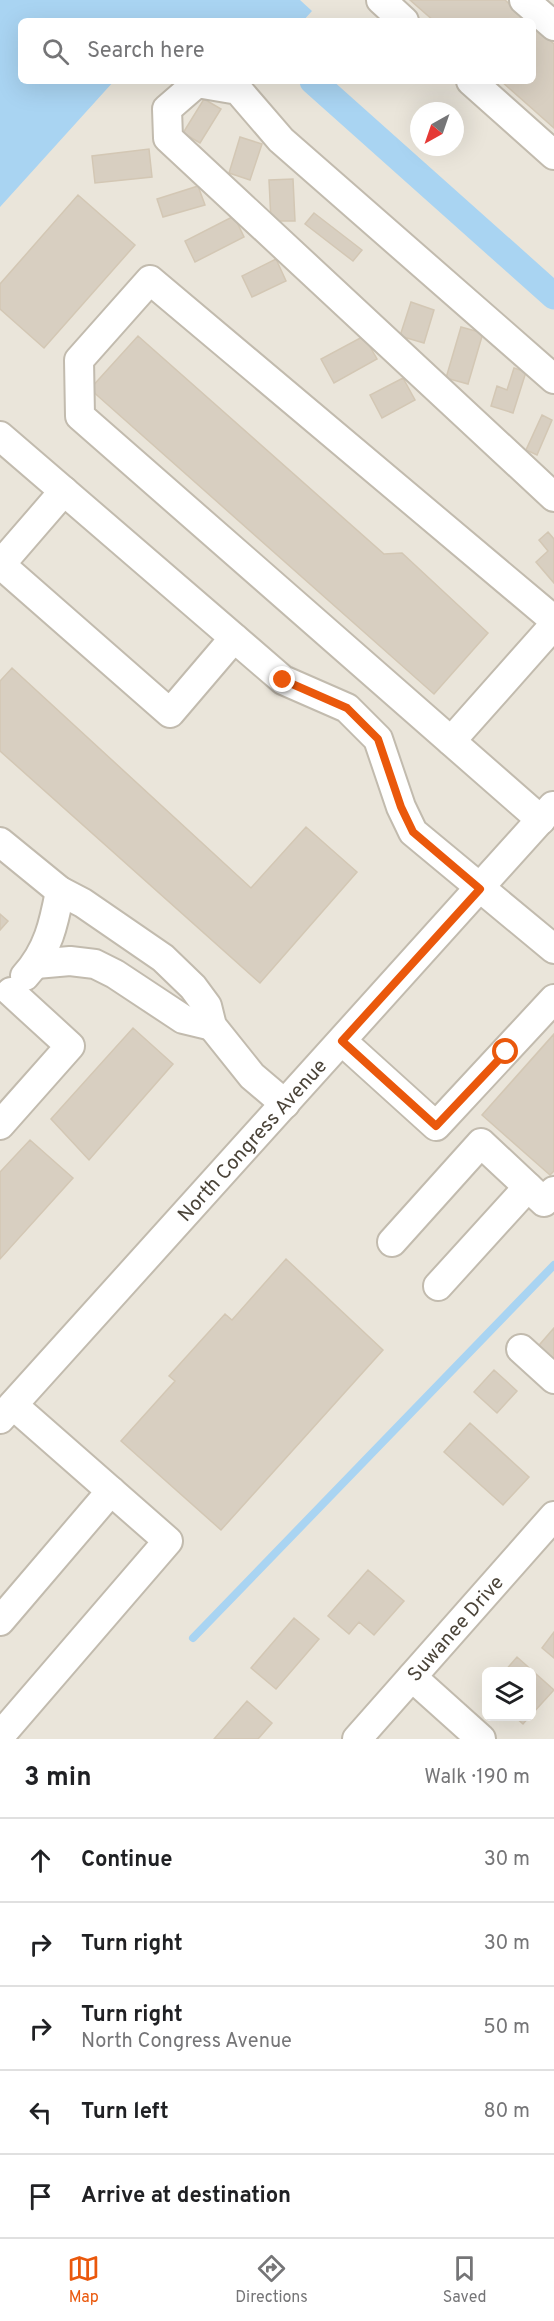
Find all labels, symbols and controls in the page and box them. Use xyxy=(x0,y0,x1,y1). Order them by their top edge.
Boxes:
search box xyxy=(18,18,536,84)
icon: search xyxy=(39,35,72,68)
text: Search here xyxy=(87,38,205,65)
north arrow xyxy=(410,102,464,156)
route end xyxy=(269,666,295,692)
route start xyxy=(492,1038,518,1064)
street label: North Congress Avenue xyxy=(173,1054,334,1228)
street label: Suwanee Drive xyxy=(402,1571,510,1688)
map controls xyxy=(482,1667,536,1721)
button: layers xyxy=(482,1667,536,1721)
text: 3 min xyxy=(24,1762,92,1795)
text: Walk · 190 m xyxy=(424,1765,530,1791)
icon: ahead xyxy=(24,1844,57,1877)
text: Continue xyxy=(81,1847,172,1874)
text: 30 m xyxy=(484,1847,530,1873)
icon: right xyxy=(24,1928,57,1961)
text: Turn right xyxy=(81,1931,183,1958)
text: 30 m xyxy=(484,1931,530,1957)
text: Turn right xyxy=(81,2002,183,2029)
icon: right xyxy=(24,2012,57,2045)
text: 50 m xyxy=(483,2015,530,2041)
text: North Congress Avenue xyxy=(81,2029,292,2055)
icon: left xyxy=(24,2096,57,2129)
text: Turn left xyxy=(81,2099,169,2126)
text: 80 m xyxy=(484,2099,530,2125)
icon: arrive xyxy=(24,2180,57,2213)
text: Arrive at destination xyxy=(81,2183,291,2210)
tab: Map xyxy=(67,2252,100,2308)
tab: Directions xyxy=(235,2252,308,2308)
tab: Saved xyxy=(443,2252,487,2308)

